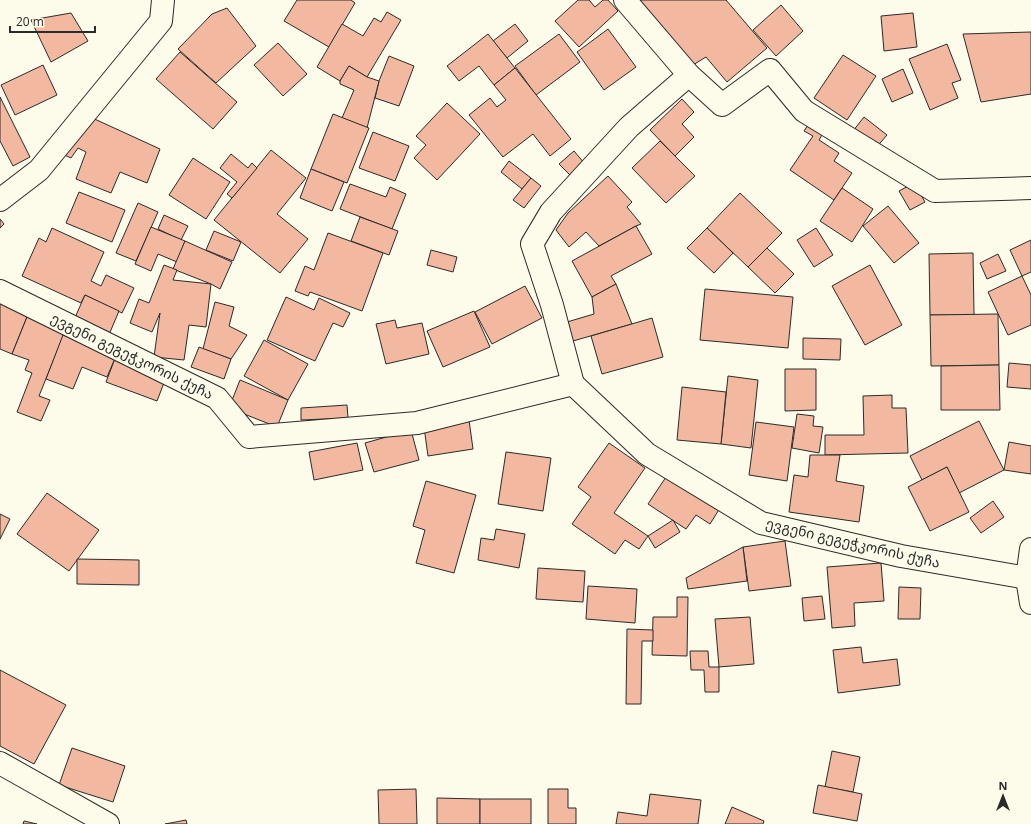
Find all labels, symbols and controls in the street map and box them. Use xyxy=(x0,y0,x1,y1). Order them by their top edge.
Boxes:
scale bar xyxy=(10,8,95,34)
text: 20 m xyxy=(16,13,44,30)
street label: ევგენი გეგეჭკორის ქუჩა xyxy=(48,308,216,403)
street label: ევგენი გეგეჭკორის ქუჩა xyxy=(764,513,942,572)
north arrow xyxy=(983,776,1023,816)
text: N xyxy=(999,778,1007,793)

